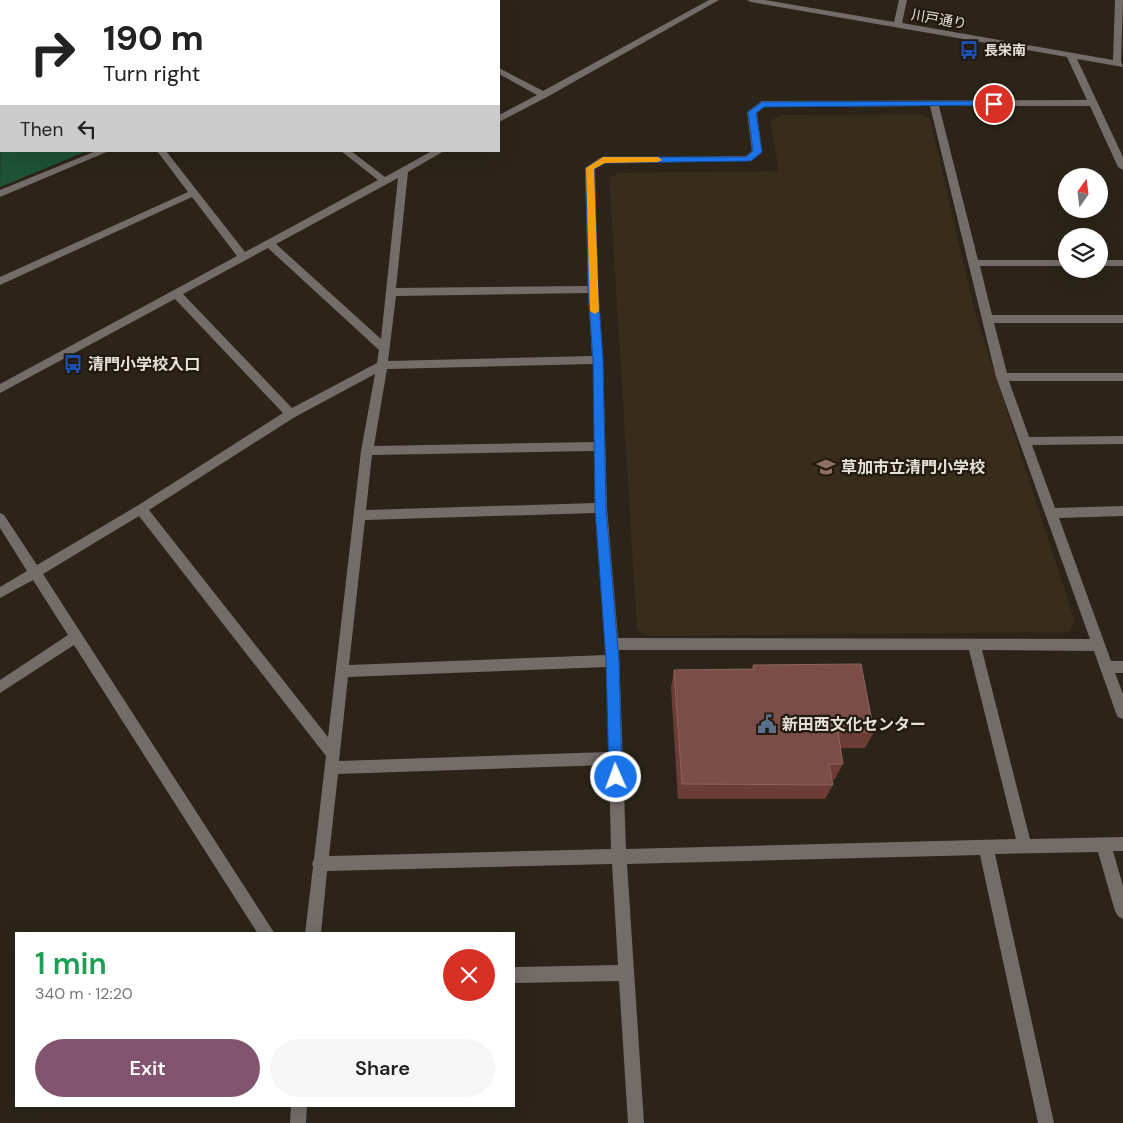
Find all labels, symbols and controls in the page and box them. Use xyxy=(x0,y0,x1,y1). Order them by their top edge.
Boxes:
street label: 川戸通り xyxy=(910,5,968,33)
text: 190 m xyxy=(103,15,204,61)
icon: right xyxy=(20,20,85,85)
bus stop icon: 長栄南 xyxy=(958,39,980,61)
place label: 長栄南 xyxy=(984,41,1026,59)
text: Turn right xyxy=(103,59,200,88)
pin xyxy=(973,83,1015,125)
icon: arrive xyxy=(980,90,1008,118)
icon: left xyxy=(73,115,101,143)
text: Then xyxy=(20,117,63,142)
north arrow xyxy=(1058,168,1108,218)
map controls xyxy=(1058,168,1108,278)
button: layers xyxy=(1058,228,1108,278)
bus stop icon: 清門小学校入口 xyxy=(62,353,84,375)
place label: 清門小学校入口 xyxy=(88,354,200,375)
school or university icon: 草加市立清門小学校 xyxy=(815,456,837,478)
place label: 草加市立清門小学校 xyxy=(841,457,985,478)
public building icon: 新田西文化センター xyxy=(756,713,778,735)
place label: 新田西文化センター xyxy=(782,714,926,735)
position arrow xyxy=(589,750,641,802)
text: 1 min xyxy=(35,944,107,983)
button: close xyxy=(443,949,495,1001)
text: 340 m · 12:20 xyxy=(35,983,133,1004)
button: Exit xyxy=(35,1039,260,1097)
button: Share xyxy=(270,1039,495,1097)

